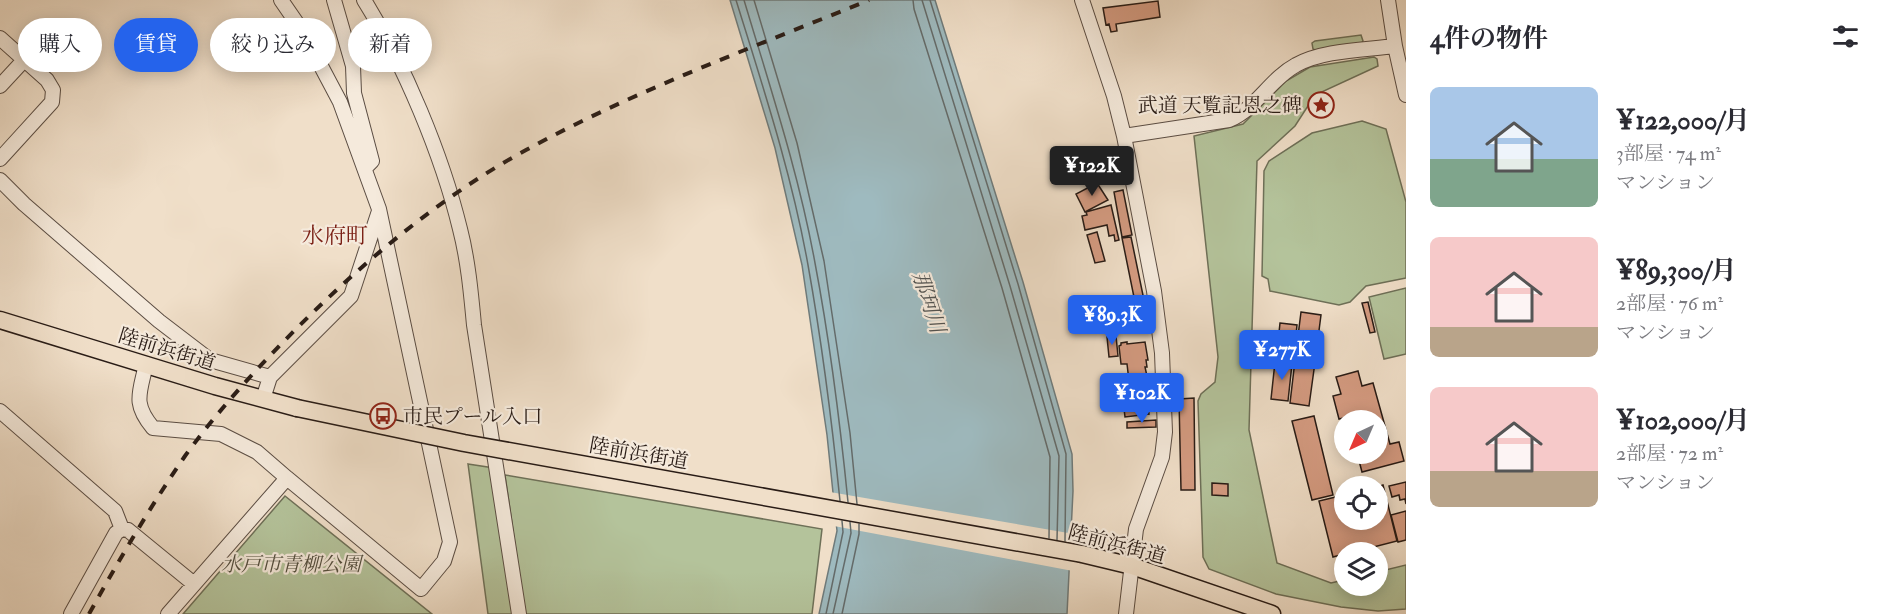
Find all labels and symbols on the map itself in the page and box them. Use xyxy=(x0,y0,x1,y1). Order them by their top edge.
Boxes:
place icon: 武道 天覧記恩之碑 xyxy=(1306,90,1336,120)
place label: 武道 天覧記恩之碑 xyxy=(1138,93,1302,118)
pin: ¥122K xyxy=(1050,146,1134,197)
district label: 水府町 xyxy=(302,222,368,250)
water label: 那珂川 xyxy=(906,268,952,338)
pin: ¥89.3K xyxy=(1063,295,1161,346)
street label: 陸前浜街道 xyxy=(115,323,218,376)
pin: ¥277K xyxy=(1240,330,1324,381)
pin: ¥102K xyxy=(1100,373,1184,424)
bus stop icon: 市民プール入口 xyxy=(368,401,398,431)
place label: 市民プール入口 xyxy=(403,404,542,429)
north arrow xyxy=(1334,410,1388,464)
street label: 陸前浜街道 xyxy=(588,432,690,474)
street label: 陸前浜街道 xyxy=(1065,519,1168,569)
park label: 水戸市青柳公園 xyxy=(221,552,364,577)

